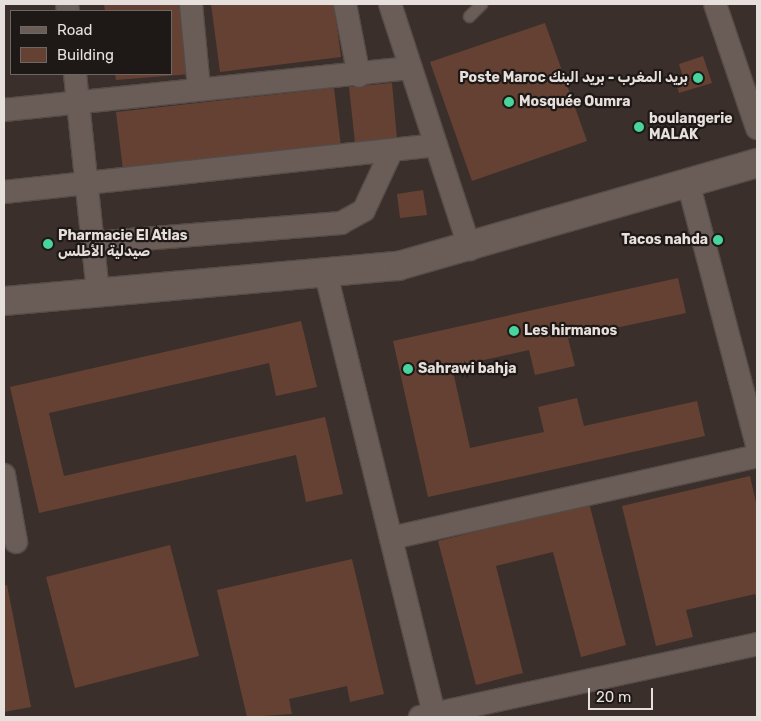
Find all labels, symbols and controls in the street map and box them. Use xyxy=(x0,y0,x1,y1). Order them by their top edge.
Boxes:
legend xyxy=(10,10,172,75)
text: Road xyxy=(57,21,93,39)
text: Building xyxy=(57,46,114,64)
place label: Poste Maroc بريد المغرب - بريد البنك xyxy=(459,70,688,86)
marker: Poste Maroc بريد المغرب - بريد البنك xyxy=(692,72,704,84)
place label: Mosquée Oumra xyxy=(519,94,631,110)
marker: Mosquée Oumra xyxy=(503,96,515,108)
place label: boulangerie MALAK xyxy=(649,111,732,144)
marker: boulangerie MALAK xyxy=(633,121,645,133)
place label: Pharmacie El Atlas صيدلية الأطلس xyxy=(58,228,188,260)
place label: Tacos nahda xyxy=(621,232,708,248)
marker: Tacos nahda xyxy=(712,234,724,246)
marker: Pharmacie El Atlas صيدلية الأطلس xyxy=(42,238,54,250)
place label: Les hirmanos xyxy=(524,323,617,339)
marker: Les hirmanos xyxy=(508,325,520,337)
place label: Sahrawi bahja xyxy=(418,361,516,377)
marker: Sahrawi bahja xyxy=(402,363,414,375)
scale bar xyxy=(591,678,656,710)
text: 20 m xyxy=(596,688,631,706)

